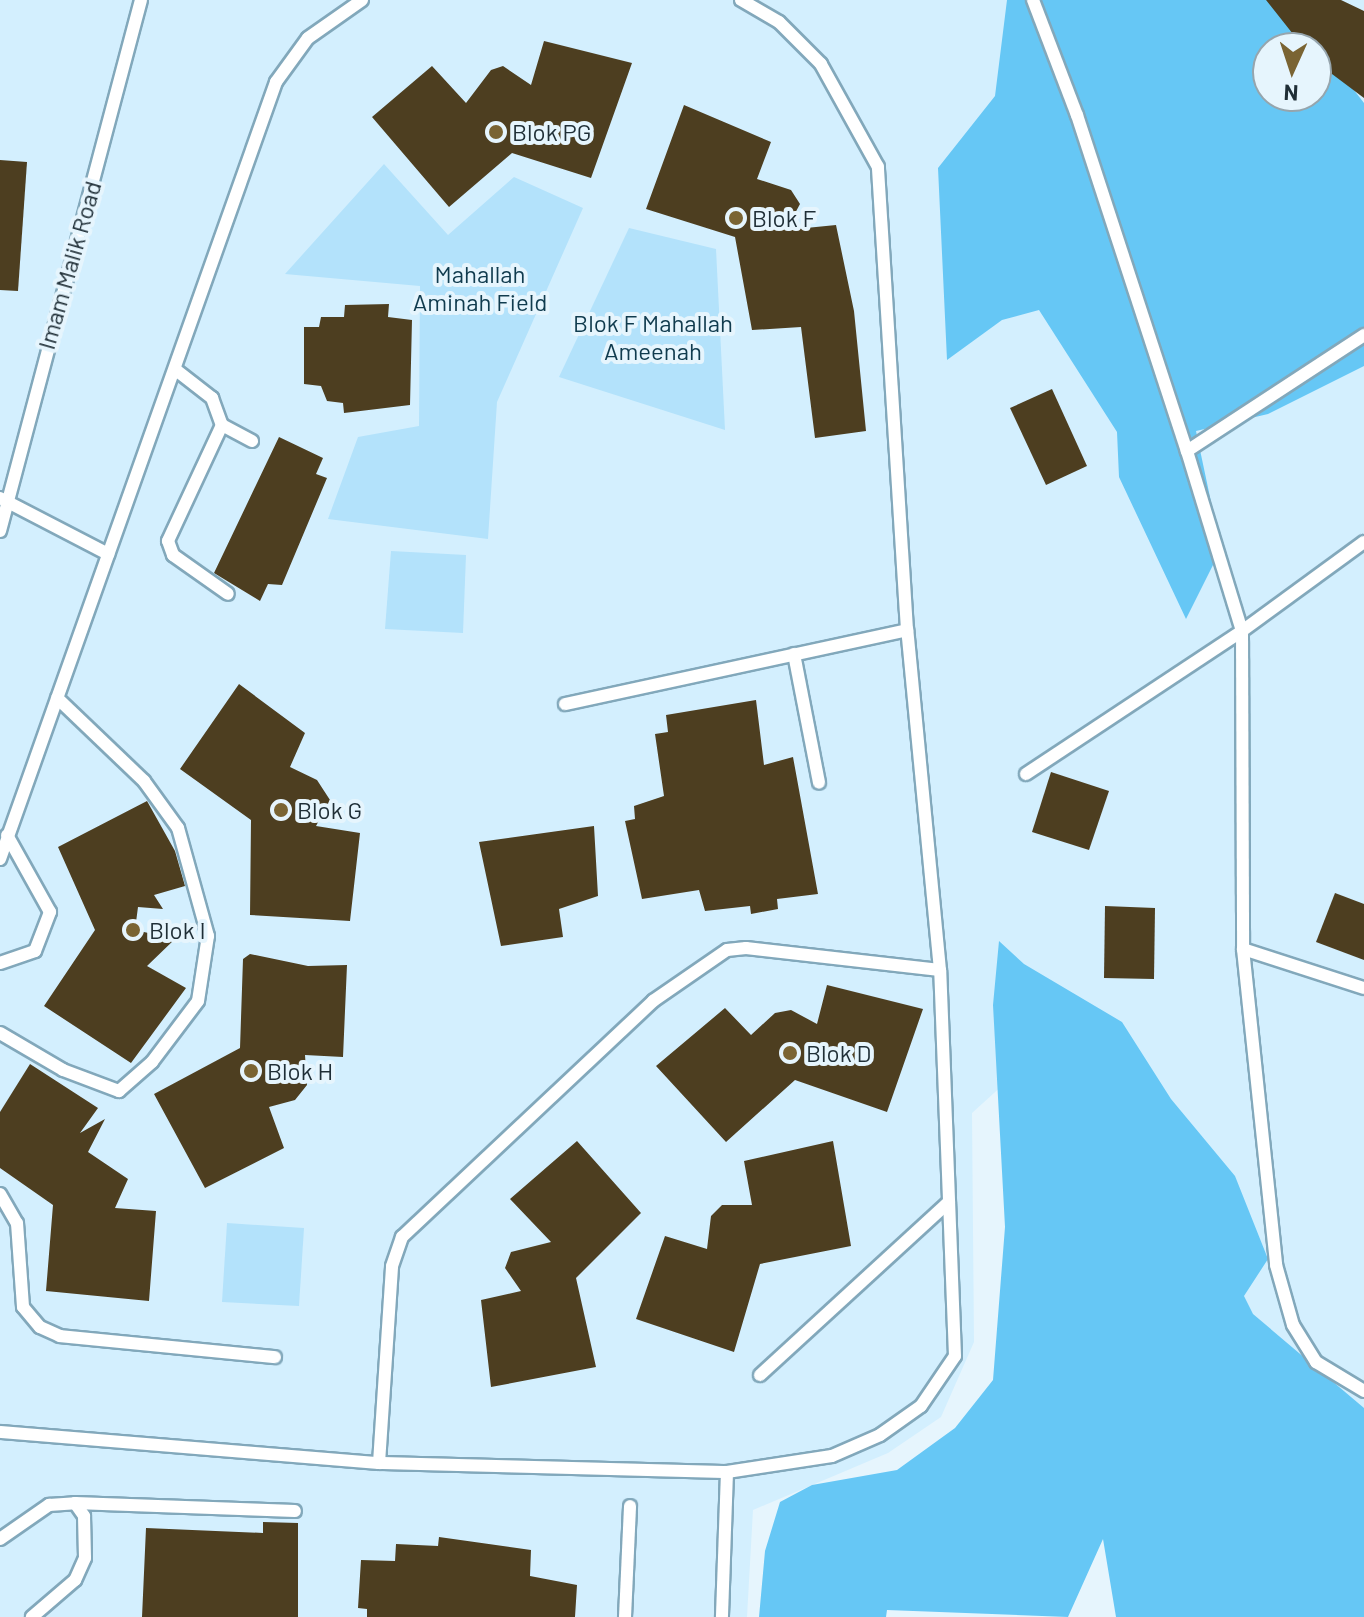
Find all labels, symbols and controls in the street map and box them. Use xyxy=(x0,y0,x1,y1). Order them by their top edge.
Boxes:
north arrow xyxy=(1252,32,1332,112)
text: N xyxy=(1283,81,1299,107)
place label: Blok PG xyxy=(512,118,591,146)
marker: Blok PG xyxy=(487,123,505,141)
street label: Imam Malik Road xyxy=(31,177,107,353)
place label: Blok F xyxy=(752,204,816,232)
marker: Blok F xyxy=(727,209,745,227)
park label: Mahallah Aminah Field xyxy=(413,260,547,316)
park label: Blok F Mahallah Ameenah xyxy=(573,309,733,365)
place label: Blok G xyxy=(297,796,362,824)
marker: Blok G xyxy=(272,801,290,819)
place label: Blok I xyxy=(149,916,206,944)
marker: Blok I xyxy=(124,921,142,939)
place label: Blok D xyxy=(806,1039,871,1067)
marker: Blok D xyxy=(781,1044,799,1062)
place label: Blok H xyxy=(267,1057,333,1085)
marker: Blok H xyxy=(242,1062,260,1080)

